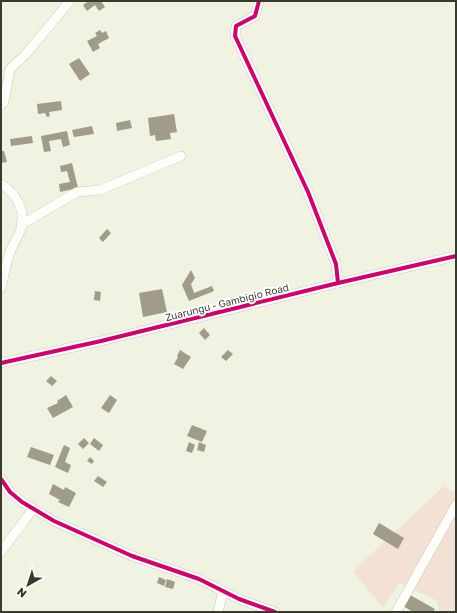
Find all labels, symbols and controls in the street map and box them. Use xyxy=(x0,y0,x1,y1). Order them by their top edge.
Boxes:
street label: Zuarungu - Gambigio Road xyxy=(164,281,290,323)
north arrow xyxy=(8,565,48,605)
text: N xyxy=(14,585,29,601)

